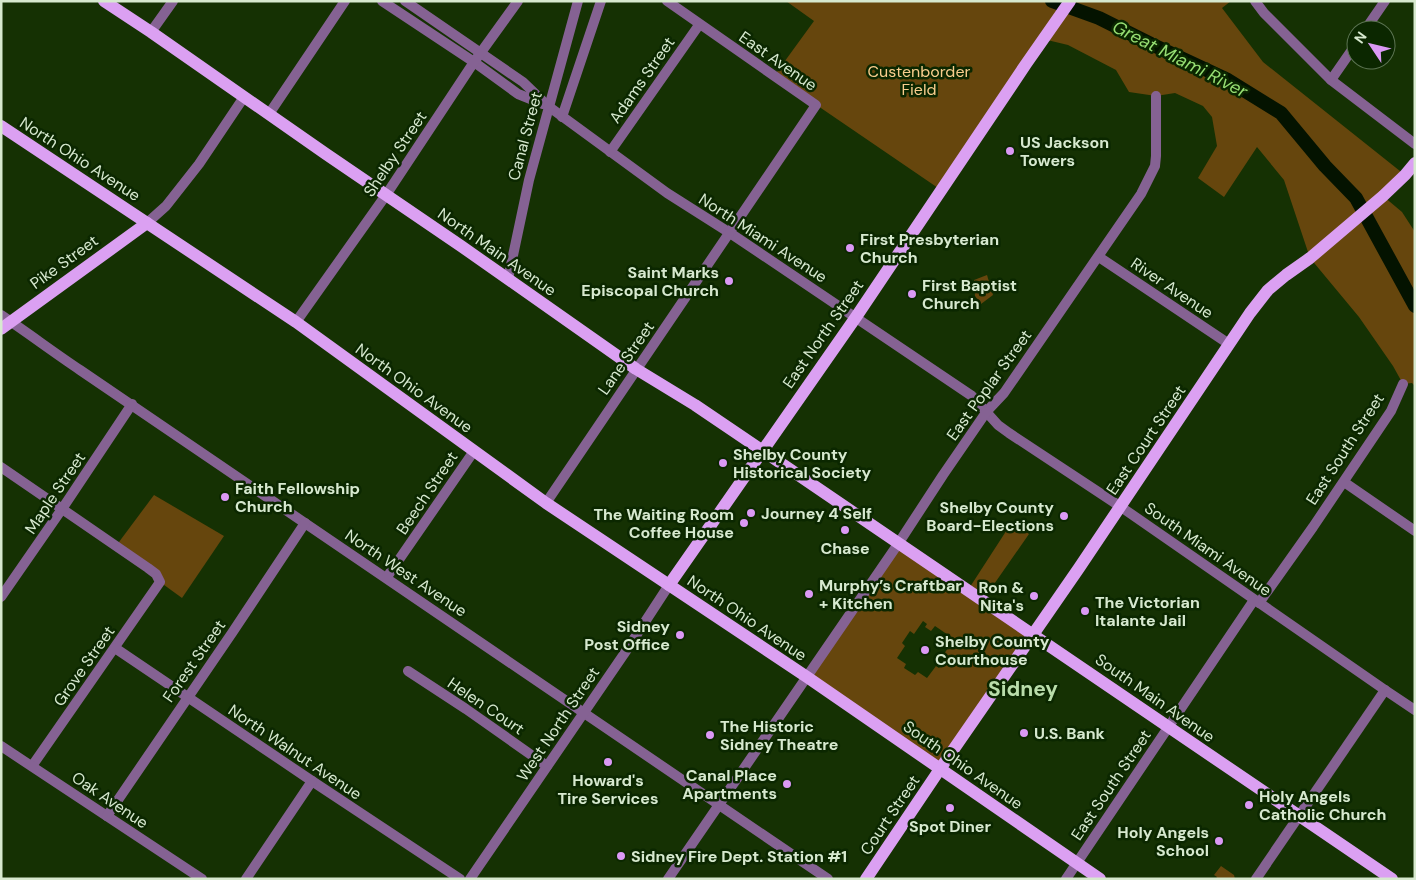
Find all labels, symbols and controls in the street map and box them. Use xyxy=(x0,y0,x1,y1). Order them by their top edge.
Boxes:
water label: Great Miami River xyxy=(1108,15,1253,104)
north arrow xyxy=(1346,20,1396,70)
street label: East Avenue xyxy=(735,26,821,96)
text: N xyxy=(1350,28,1371,47)
street label: Adams Street xyxy=(604,33,680,127)
park label: Custenborder Field xyxy=(868,61,970,100)
street label: Canal Street xyxy=(503,89,547,183)
street label: Shelby Street xyxy=(359,107,431,201)
street label: North Ohio Avenue xyxy=(16,112,144,206)
place label: US Jackson Towers xyxy=(1020,132,1109,171)
marker: US Jackson Towers xyxy=(1004,145,1016,157)
street label: North Miami Avenue xyxy=(695,189,831,287)
street label: North Main Avenue xyxy=(434,203,560,301)
place label: First Presbyterian Church xyxy=(860,229,999,268)
street label: Pike Street xyxy=(26,230,102,294)
marker: First Presbyterian Church xyxy=(844,242,856,254)
street label: River Avenue xyxy=(1127,253,1217,323)
place label: Saint Marks Episcopal Church xyxy=(581,262,719,301)
marker: Saint Marks Episcopal Church xyxy=(723,275,735,287)
place label: First Baptist Church xyxy=(922,275,1017,314)
street label: East North Street xyxy=(778,276,868,392)
marker: First Baptist Church xyxy=(906,288,918,300)
street label: Lane Street xyxy=(593,317,659,399)
street label: East Poplar Street xyxy=(942,325,1036,445)
street label: North Ohio Avenue xyxy=(351,338,477,438)
street label: East Court Street xyxy=(1102,381,1190,499)
street label: East South Street xyxy=(1301,389,1389,509)
place label: Shelby County Historical Society xyxy=(733,444,872,483)
street label: Beech Street xyxy=(392,447,462,539)
street label: Maple Street xyxy=(20,448,90,538)
marker: Shelby County Historical Society xyxy=(717,457,729,469)
place label: Faith Fellowship Church xyxy=(235,478,360,517)
marker: Faith Fellowship Church xyxy=(219,491,231,503)
place label: Shelby County Board-Elections xyxy=(926,497,1054,536)
street label: South Miami Avenue xyxy=(1140,497,1276,601)
place label: Journey 4 Self xyxy=(761,503,872,524)
place label: The Waiting Room Coffee House xyxy=(593,504,734,543)
marker: Journey 4 Self xyxy=(745,507,757,519)
marker: Shelby County Board-Elections xyxy=(1058,510,1070,522)
marker: The Waiting Room Coffee House xyxy=(738,517,750,529)
street label: North West Avenue xyxy=(341,524,471,622)
marker: Chase xyxy=(839,524,851,536)
place label: Chase xyxy=(820,538,870,559)
street label: North Ohio Avenue xyxy=(683,570,811,666)
place label: Murphy’s Craftbar + Kitchen xyxy=(819,575,962,614)
place label: Ron & Nita's xyxy=(978,577,1024,616)
marker: Murphy’s Craftbar + Kitchen xyxy=(803,588,815,600)
marker: Ron & Nita's xyxy=(1028,590,1040,602)
place label: The Victorian Italante Jail xyxy=(1095,592,1200,631)
marker: The Victorian Italante Jail xyxy=(1079,605,1091,617)
street label: Forest Street xyxy=(158,616,230,706)
place label: Sidney Post Office xyxy=(584,616,670,655)
street label: Grove Street xyxy=(49,622,119,710)
marker: Sidney Post Office xyxy=(674,629,686,641)
place label: Shelby County Courthouse xyxy=(935,631,1050,670)
marker: Shelby County Courthouse xyxy=(919,644,931,656)
street label: South Main Avenue xyxy=(1091,649,1219,747)
street label: West North Street xyxy=(512,663,604,785)
street label: Helen Court xyxy=(443,673,529,739)
district label: Sidney xyxy=(988,675,1058,703)
street label: North Walnut Avenue xyxy=(224,700,366,804)
place label: The Historic Sidney Theatre xyxy=(720,716,838,755)
street label: South Ohio Avenue xyxy=(899,716,1027,814)
place label: U.S. Bank xyxy=(1034,723,1106,744)
street label: East South Street xyxy=(1066,726,1156,844)
marker: U.S. Bank xyxy=(1018,727,1030,739)
marker: The Historic Sidney Theatre xyxy=(704,729,716,741)
marker: Howard's Tire Services xyxy=(602,756,614,768)
place label: Canal Place Apartments xyxy=(682,765,777,804)
street label: Oak Avenue xyxy=(68,767,152,833)
place label: Howard's Tire Services xyxy=(558,770,658,809)
street label: Court Street xyxy=(856,771,924,859)
marker: Canal Place Apartments xyxy=(781,778,793,790)
place label: Holy Angels Catholic Church xyxy=(1259,786,1386,825)
marker: Holy Angels Catholic Church xyxy=(1243,799,1255,811)
marker: Spot Diner xyxy=(944,802,956,814)
place label: Spot Diner xyxy=(909,816,991,837)
place label: Holy Angels School xyxy=(1117,822,1209,861)
marker: Holy Angels School xyxy=(1213,835,1225,847)
place label: Sidney Fire Dept. Station #1 xyxy=(631,846,847,867)
marker: Sidney Fire Dept. Station #1 xyxy=(615,850,627,862)

